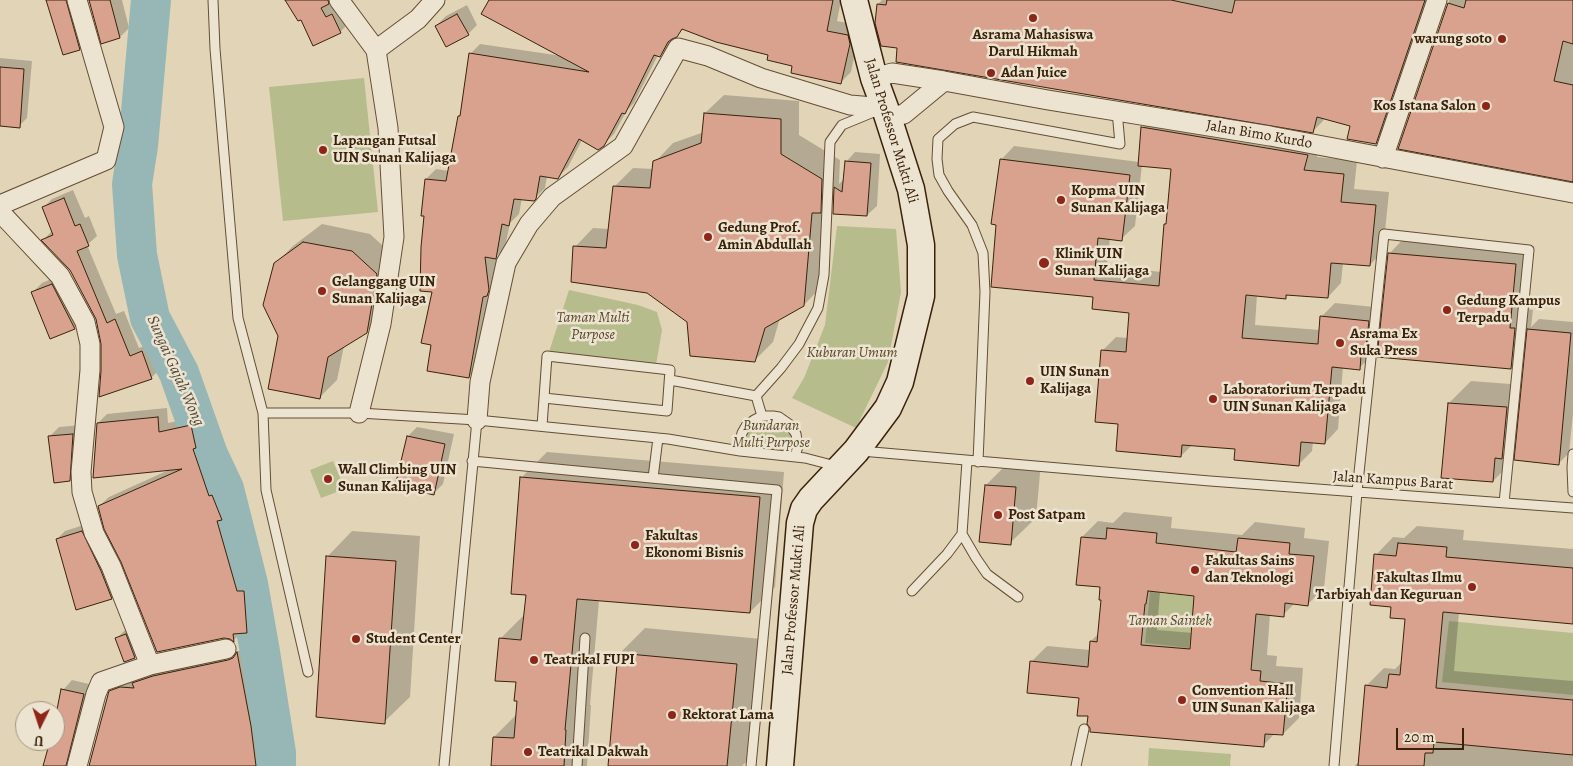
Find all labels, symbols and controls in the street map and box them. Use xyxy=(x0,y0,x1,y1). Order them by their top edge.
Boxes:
marker: Asrama Mahasiswa Darul Hikmah xyxy=(1027,12,1039,24)
place label: Asrama Mahasiswa Darul Hikmah xyxy=(972,26,1094,61)
place label: warung soto xyxy=(1414,30,1492,48)
marker: warung soto xyxy=(1496,33,1508,45)
street label: Jalan Professor Mukti Ali xyxy=(860,56,922,206)
place label: Adan Juice xyxy=(1001,64,1067,82)
marker: Adan Juice xyxy=(985,67,997,79)
place label: Kos Istana Salon xyxy=(1373,97,1476,115)
marker: Kos Istana Salon xyxy=(1480,100,1492,112)
street label: Jalan Bimo Kurdo xyxy=(1204,117,1314,153)
place label: Lapangan Futsal UIN Sunan Kalijaga xyxy=(333,132,456,167)
marker: Lapangan Futsal UIN Sunan Kalijaga xyxy=(317,144,329,156)
place label: Kopma UIN Sunan Kalijaga xyxy=(1071,182,1165,217)
marker: Kopma UIN Sunan Kalijaga xyxy=(1055,194,1067,206)
place label: Gedung Prof. Amin Abdullah xyxy=(718,219,812,254)
marker: Gedung Prof. Amin Abdullah xyxy=(702,231,714,243)
place label: Klinik UIN Sunan Kalijaga xyxy=(1055,245,1149,280)
marker: Klinik UIN Sunan Kalijaga xyxy=(1037,256,1051,270)
place label: Gelanggang UIN Sunan Kalijaga xyxy=(332,273,435,308)
marker: Gelanggang UIN Sunan Kalijaga xyxy=(316,285,328,297)
place label: Gedung Kampus Terpadu xyxy=(1457,292,1560,327)
marker: Gedung Kampus Terpadu xyxy=(1441,304,1453,316)
park label: Taman Multi Purpose xyxy=(556,309,630,344)
water label: Sungai Gajah Wong xyxy=(142,313,208,429)
place label: Asrama Ex Suka Press xyxy=(1350,325,1418,360)
marker: Asrama Ex Suka Press xyxy=(1334,337,1346,349)
park label: Kuburan Umum xyxy=(806,344,898,362)
place label: UIN Sunan Kalijaga xyxy=(1040,363,1109,398)
marker: UIN Sunan Kalijaga xyxy=(1024,375,1036,387)
place label: Laboratorium Terpadu UIN Sunan Kalijaga xyxy=(1223,381,1366,416)
marker: Laboratorium Terpadu UIN Sunan Kalijaga xyxy=(1207,393,1219,405)
park label: Bundaran Multi Purpose xyxy=(732,417,810,452)
place label: Wall Climbing UIN Sunan Kalijaga xyxy=(338,461,456,496)
street label: Jalan Kampus Barat xyxy=(1332,468,1454,494)
marker: Wall Climbing UIN Sunan Kalijaga xyxy=(322,473,334,485)
place label: Post Satpam xyxy=(1008,506,1086,524)
marker: Post Satpam xyxy=(992,509,1004,521)
street label: Jalan Professor Mukti Ali xyxy=(778,524,810,676)
place label: Fakultas Ekonomi Bisnis xyxy=(645,527,744,562)
marker: Fakultas Ekonomi Bisnis xyxy=(629,539,641,551)
place label: Fakultas Sains dan Teknologi xyxy=(1205,552,1294,587)
marker: Fakultas Sains dan Teknologi xyxy=(1189,564,1201,576)
place label: Fakultas Ilmu Tarbiyah dan Keguruan xyxy=(1316,569,1462,604)
marker: Fakultas Ilmu Tarbiyah dan Keguruan xyxy=(1466,581,1478,593)
park label: Taman Saintek xyxy=(1128,612,1212,630)
place label: Student Center xyxy=(366,630,461,648)
marker: Student Center xyxy=(350,633,362,645)
place label: Teatrikal FUPI xyxy=(544,651,635,669)
marker: Teatrikal FUPI xyxy=(528,654,540,666)
place label: Convention Hall UIN Sunan Kalijaga xyxy=(1192,682,1315,717)
marker: Convention Hall UIN Sunan Kalijaga xyxy=(1176,694,1188,706)
north arrow xyxy=(15,701,65,751)
place label: Rektorat Lama xyxy=(682,706,774,724)
marker: Rektorat Lama xyxy=(666,709,678,721)
scale bar xyxy=(1398,718,1466,750)
text: 20 m xyxy=(1404,727,1435,747)
text: U xyxy=(34,731,44,750)
place label: Teatrikal Dakwah xyxy=(538,743,648,761)
marker: Teatrikal Dakwah xyxy=(522,746,534,758)

